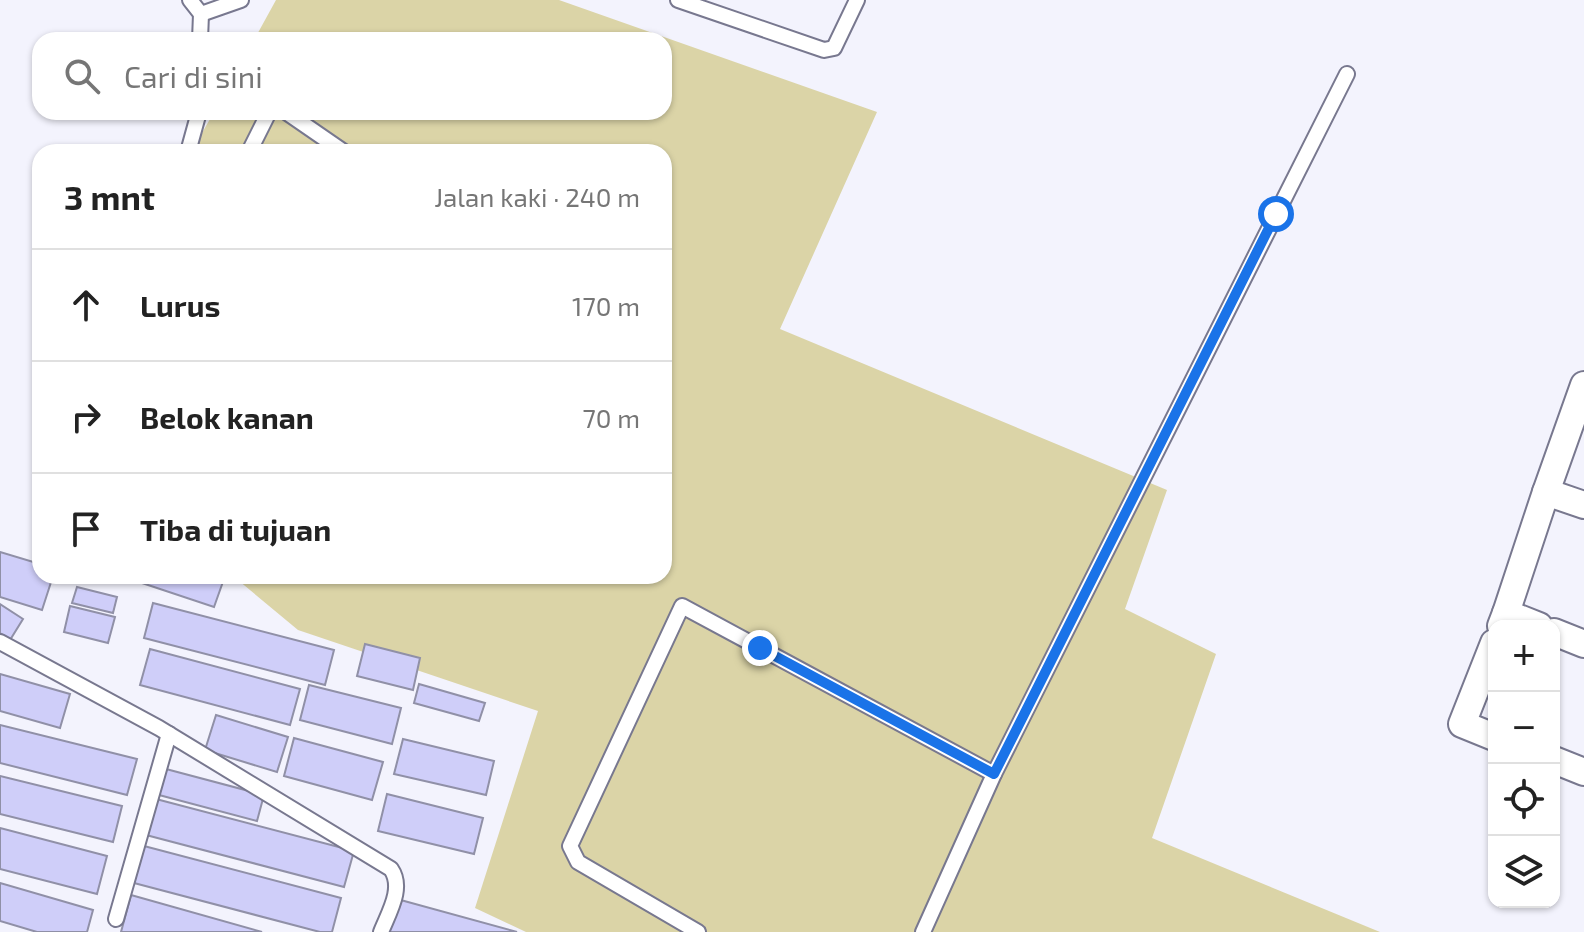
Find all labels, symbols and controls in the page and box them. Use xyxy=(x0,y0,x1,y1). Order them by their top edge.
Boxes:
search box xyxy=(32,32,672,120)
icon: search xyxy=(60,54,104,98)
text: Cari di sini xyxy=(124,58,263,94)
text: 3 mnt xyxy=(64,176,155,217)
text: Jalan kaki · 240 m xyxy=(434,181,640,212)
route start xyxy=(1258,196,1294,232)
icon: ahead xyxy=(64,283,108,327)
text: Lurus xyxy=(140,287,220,323)
text: 170 m xyxy=(572,290,640,321)
icon: right xyxy=(64,395,108,439)
text: Belok kanan xyxy=(140,399,314,435)
text: 70 m xyxy=(582,402,640,433)
icon: arrive xyxy=(64,507,108,551)
text: Tiba di tujuan xyxy=(140,511,331,547)
map controls xyxy=(1488,620,1560,908)
button: + xyxy=(1488,620,1560,692)
route end xyxy=(742,630,778,666)
button: − xyxy=(1488,692,1560,764)
button: locate xyxy=(1488,764,1560,836)
button: layers xyxy=(1488,836,1560,908)

